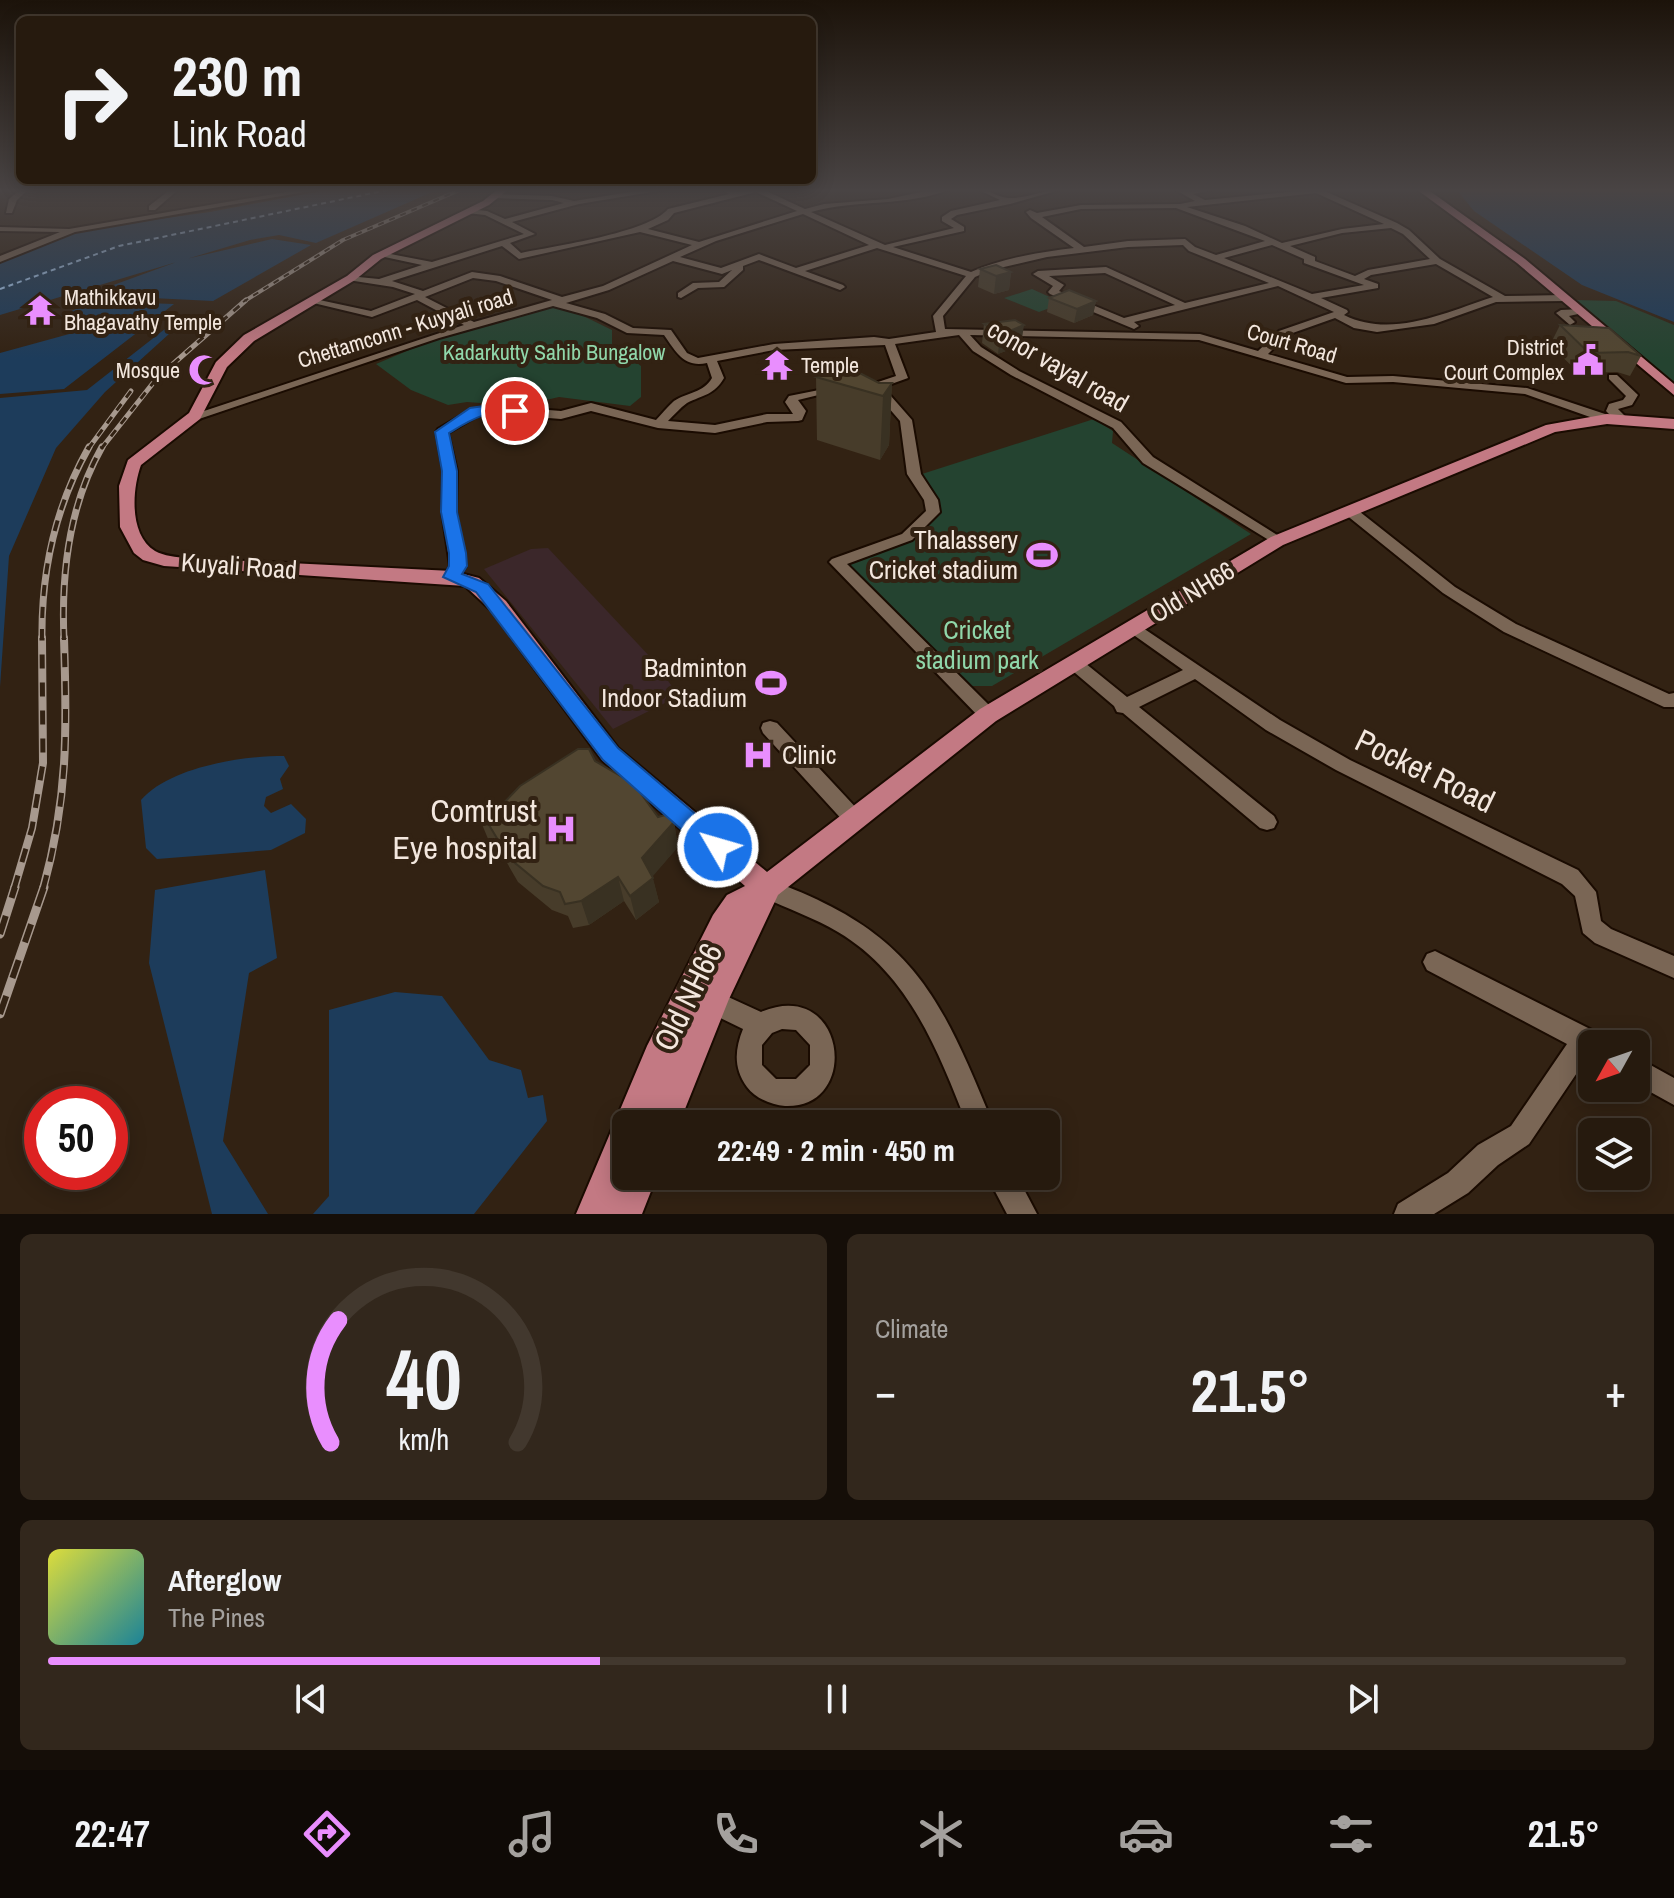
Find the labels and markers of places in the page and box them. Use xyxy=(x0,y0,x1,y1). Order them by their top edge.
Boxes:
place label: Mathikkavu Bhagavathy Temple xyxy=(64,282,222,337)
temple icon: Mathikkavu Bhagavathy Temple xyxy=(23,293,57,327)
place label: District Court Complex xyxy=(1444,332,1564,387)
public building icon: District Court Complex xyxy=(1571,343,1605,377)
temple icon: Temple xyxy=(760,348,794,382)
place label: Temple xyxy=(801,350,859,380)
mosque icon: Mosque xyxy=(187,353,221,387)
place label: Mosque xyxy=(116,355,180,385)
pin xyxy=(481,377,549,445)
place label: Thalassery Cricket stadium xyxy=(869,522,1018,587)
sports icon: Thalassery Cricket stadium xyxy=(1025,538,1059,572)
place label: Badminton Indoor Stadium xyxy=(601,650,747,715)
sports icon: Badminton Indoor Stadium xyxy=(754,666,788,700)
place label: Clinic xyxy=(782,737,837,772)
hospital icon: Clinic xyxy=(741,738,775,772)
place label: Comtrust Eye hospital xyxy=(393,789,537,869)
hospital icon: Comtrust Eye hospital xyxy=(544,812,578,846)

